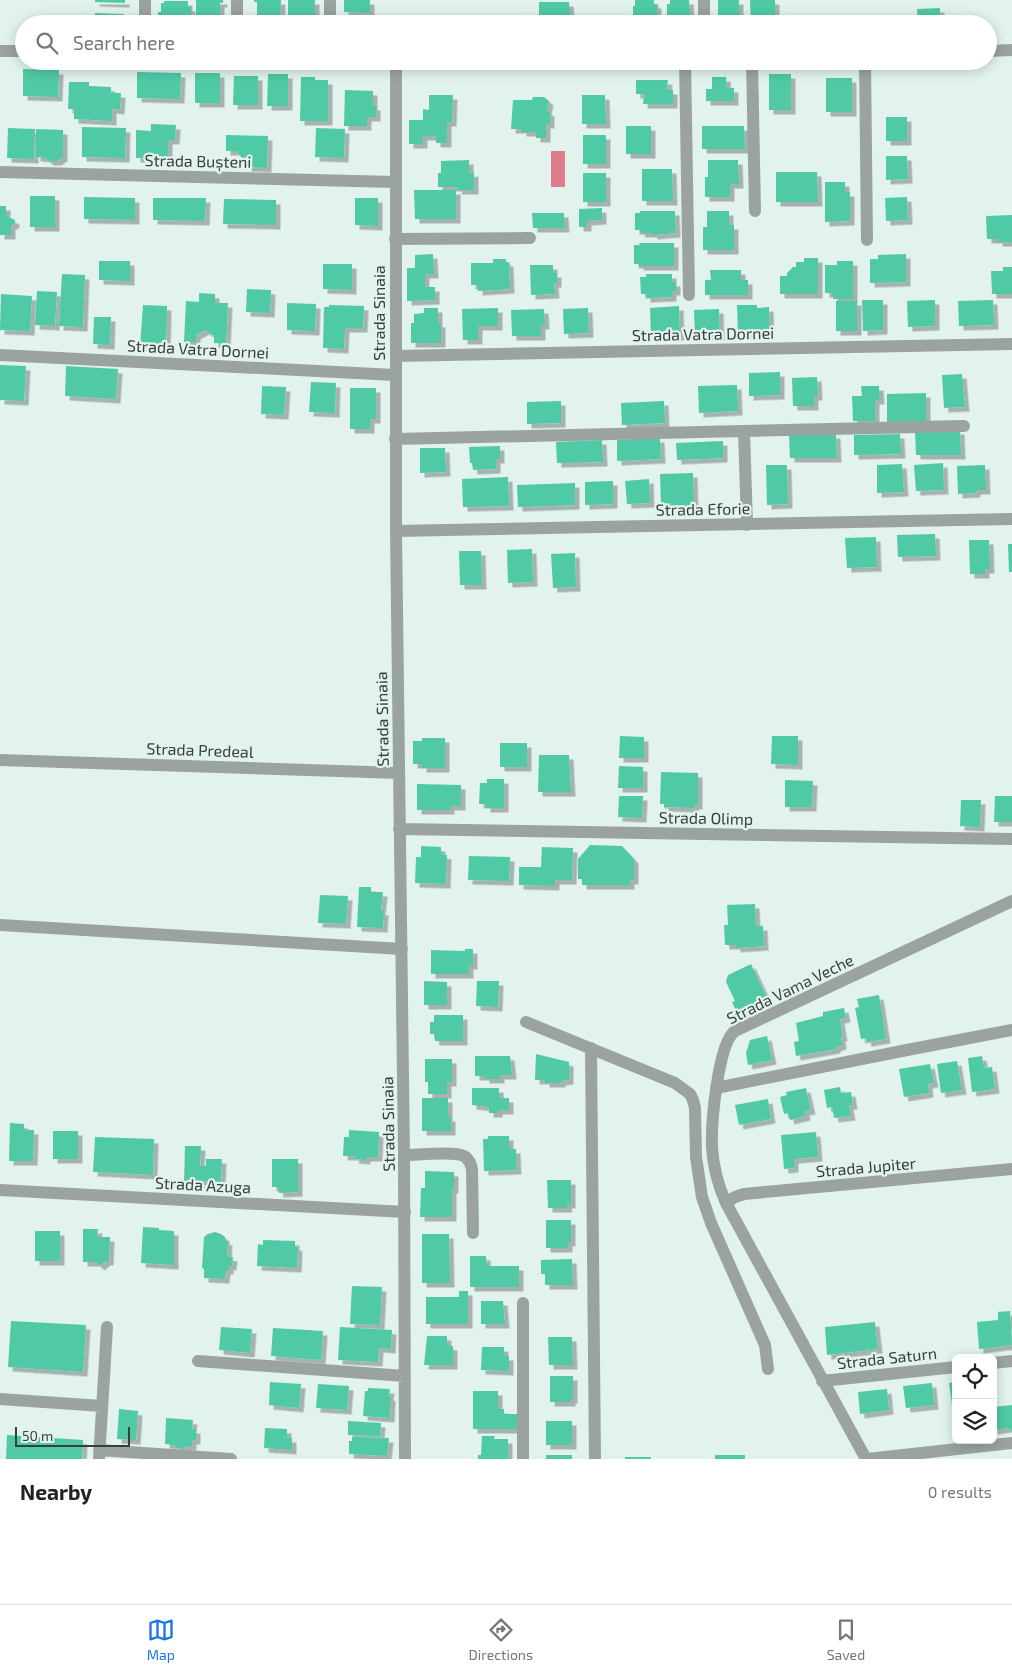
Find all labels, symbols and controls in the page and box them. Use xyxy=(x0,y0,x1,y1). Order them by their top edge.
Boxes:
search box xyxy=(15,15,997,70)
icon: search xyxy=(33,29,61,57)
text: Search here xyxy=(73,31,175,54)
street label: Strada Bușteni xyxy=(144,150,252,173)
street label: Strada Sinaia xyxy=(369,265,388,361)
street label: Strada Vatra Dornei xyxy=(632,323,774,344)
street label: Strada Vatra Dornei xyxy=(127,335,270,362)
street label: Strada Eforie xyxy=(655,498,750,519)
street label: Strada Sinaia xyxy=(371,671,392,767)
street label: Strada Predeal xyxy=(146,738,254,761)
street label: Strada Olimp xyxy=(659,807,753,828)
street label: Strada Vama Veche xyxy=(723,950,856,1028)
street label: Strada Sinaia xyxy=(377,1076,398,1172)
street label: Strada Jupiter xyxy=(815,1153,917,1180)
street label: Strada Azuga xyxy=(155,1172,252,1197)
street label: Strada Saturn xyxy=(836,1343,938,1372)
map controls xyxy=(952,1354,997,1444)
button: locate xyxy=(952,1354,997,1399)
button: layers xyxy=(952,1399,997,1444)
scale bar xyxy=(15,1424,130,1447)
text: 50 m xyxy=(22,1427,53,1444)
text: Nearby xyxy=(20,1479,92,1504)
text: 0 results xyxy=(928,1482,992,1501)
tab: Map xyxy=(147,1616,175,1663)
tab: Directions xyxy=(469,1616,533,1663)
tab: Saved xyxy=(827,1616,865,1663)

